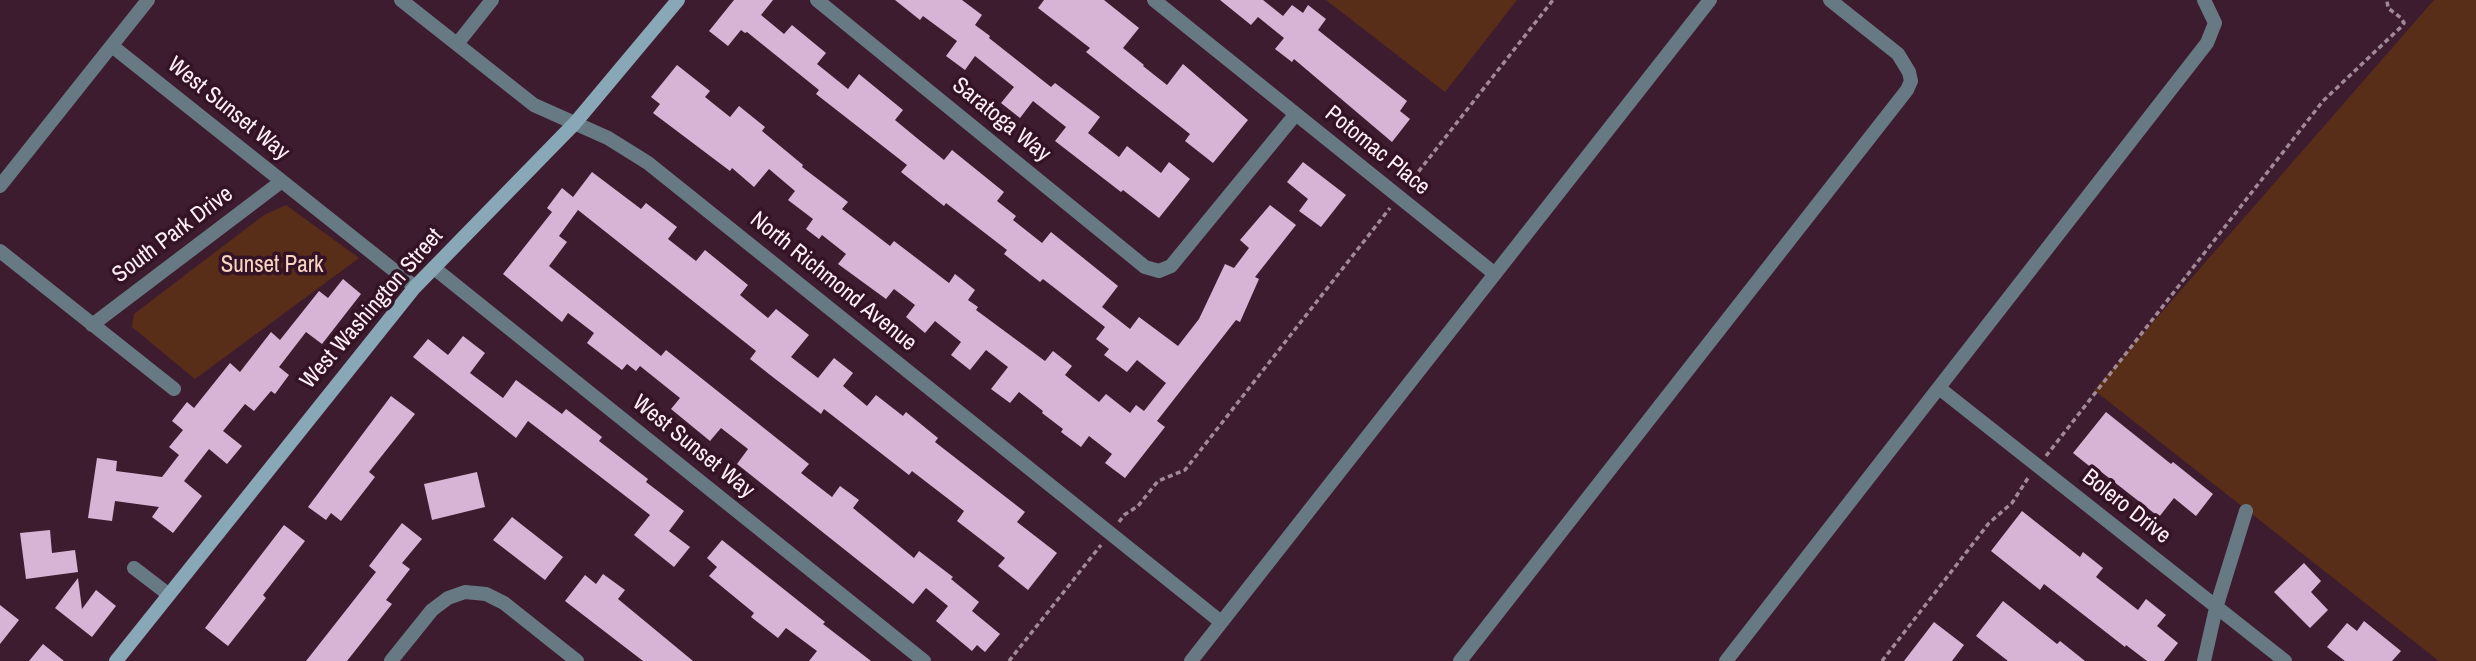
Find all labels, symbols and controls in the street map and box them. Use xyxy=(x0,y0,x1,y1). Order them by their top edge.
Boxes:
street label: West Sunset Way xyxy=(161,51,295,167)
street label: Saratoga Way xyxy=(946,72,1056,168)
street label: Potomac Place xyxy=(1319,100,1435,202)
street label: South Park Drive xyxy=(107,181,239,289)
street label: North Richmond Avenue xyxy=(744,206,922,358)
street label: West Washington Street xyxy=(295,223,449,395)
park label: Sunset Park xyxy=(221,252,323,280)
street label: West Sunset Way xyxy=(626,389,760,505)
street label: Bolero Drive xyxy=(2076,464,2176,550)

